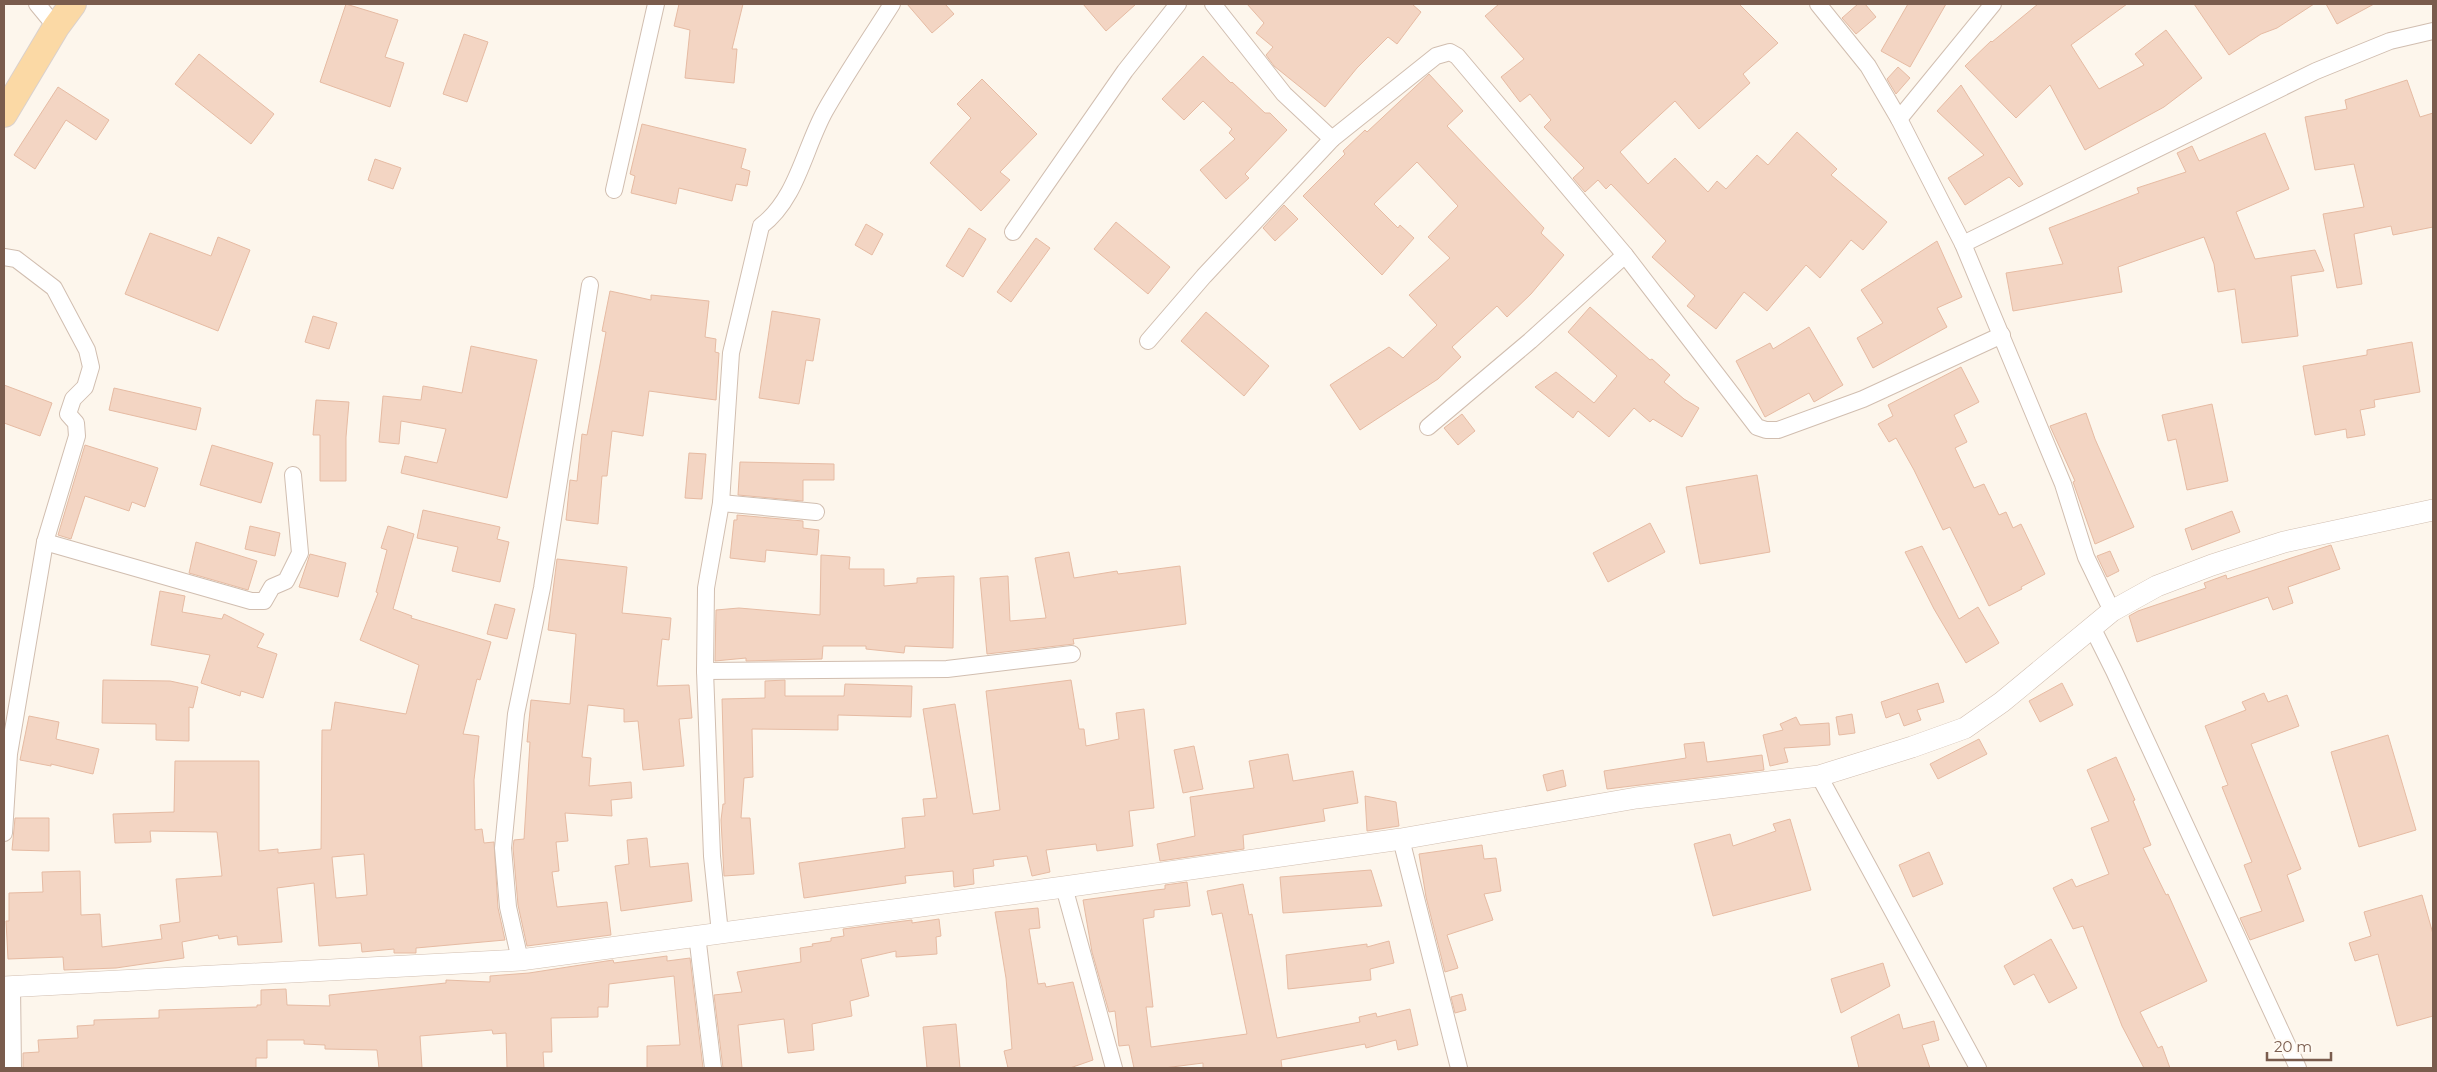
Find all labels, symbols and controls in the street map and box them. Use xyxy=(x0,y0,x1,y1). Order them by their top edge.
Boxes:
scale bar xyxy=(2267,1030,2331,1062)
text: 20 m xyxy=(2274,1037,2312,1056)

